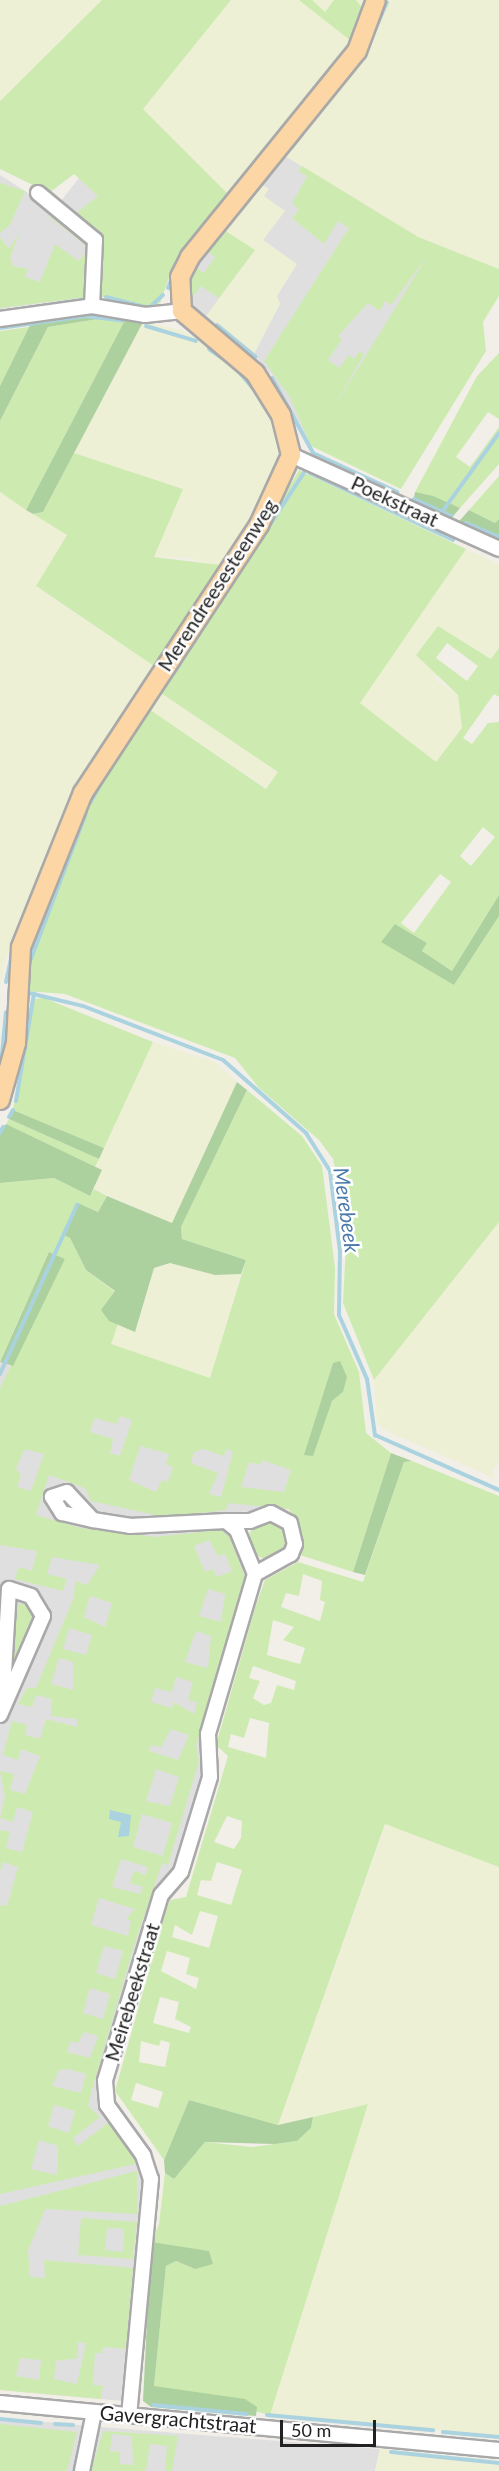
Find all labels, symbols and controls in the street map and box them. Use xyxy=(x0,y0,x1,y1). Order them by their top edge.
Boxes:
street label: Poekstraat xyxy=(348,470,442,532)
street label: Merendreesesteenweg xyxy=(152,494,282,676)
water label: Merebeek xyxy=(329,1166,365,1254)
street label: Meirebeekstraat xyxy=(100,1920,164,2064)
street label: Gavergrachtstraat xyxy=(99,2400,257,2438)
scale bar xyxy=(283,2408,379,2446)
text: 50 m xyxy=(291,2419,331,2441)

